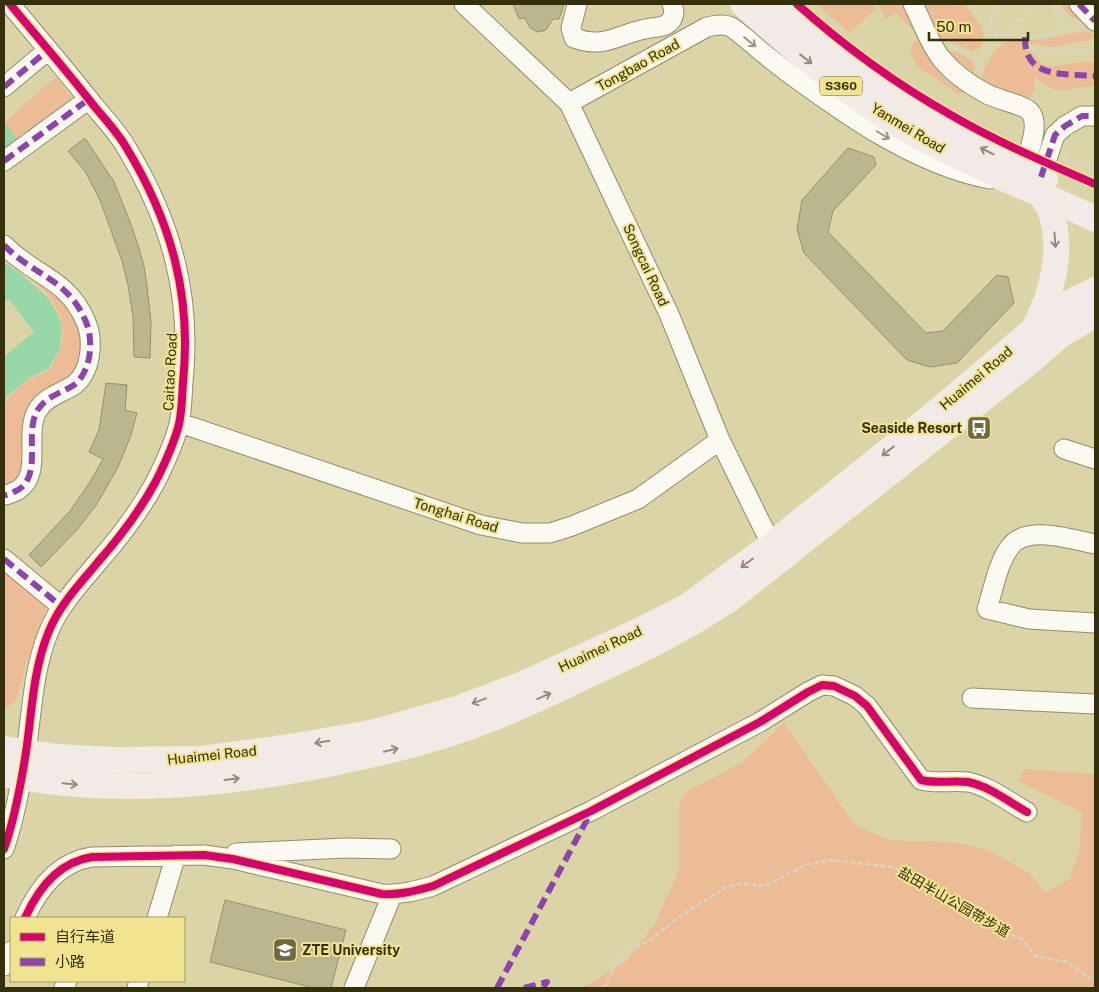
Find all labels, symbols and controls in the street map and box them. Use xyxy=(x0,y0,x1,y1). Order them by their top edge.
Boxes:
scale bar xyxy=(929,10,1028,42)
text: 50 m xyxy=(936,18,971,35)
street label: Tongbao Road xyxy=(594,36,682,94)
one-way arrow xyxy=(743,37,756,48)
one-way arrow xyxy=(799,53,812,64)
road number: S360 xyxy=(820,76,862,95)
street label: Yanmei Road xyxy=(868,100,948,156)
one-way arrow xyxy=(875,131,889,141)
one-way arrow xyxy=(980,146,995,156)
street label: Songcai Road xyxy=(620,221,672,309)
one-way arrow xyxy=(1051,232,1060,248)
street label: Caitao Road xyxy=(160,332,180,412)
street label: Huaimei Road xyxy=(936,343,1016,413)
bus stop icon: Seaside Resort xyxy=(966,415,992,441)
place label: Seaside Resort xyxy=(861,420,962,436)
one-way arrow xyxy=(882,445,895,456)
street label: Tonghai Road xyxy=(412,495,500,535)
one-way arrow xyxy=(740,558,754,568)
street label: Huaimei Road xyxy=(556,623,644,675)
one-way arrow xyxy=(536,690,551,700)
one-way arrow xyxy=(472,697,488,706)
one-way arrow xyxy=(315,737,331,747)
street label: Huaimei Road xyxy=(166,742,258,768)
one-way arrow xyxy=(383,745,399,754)
one-way arrow xyxy=(223,774,239,784)
one-way arrow xyxy=(61,779,77,788)
street label: 盐田半山公园带步道 xyxy=(895,864,1013,940)
legend xyxy=(10,917,185,982)
text: 自行车道 xyxy=(55,928,115,945)
school or university icon: ZTE University xyxy=(272,937,298,963)
place label: ZTE University xyxy=(302,942,400,958)
text: 小路 xyxy=(55,953,85,970)

